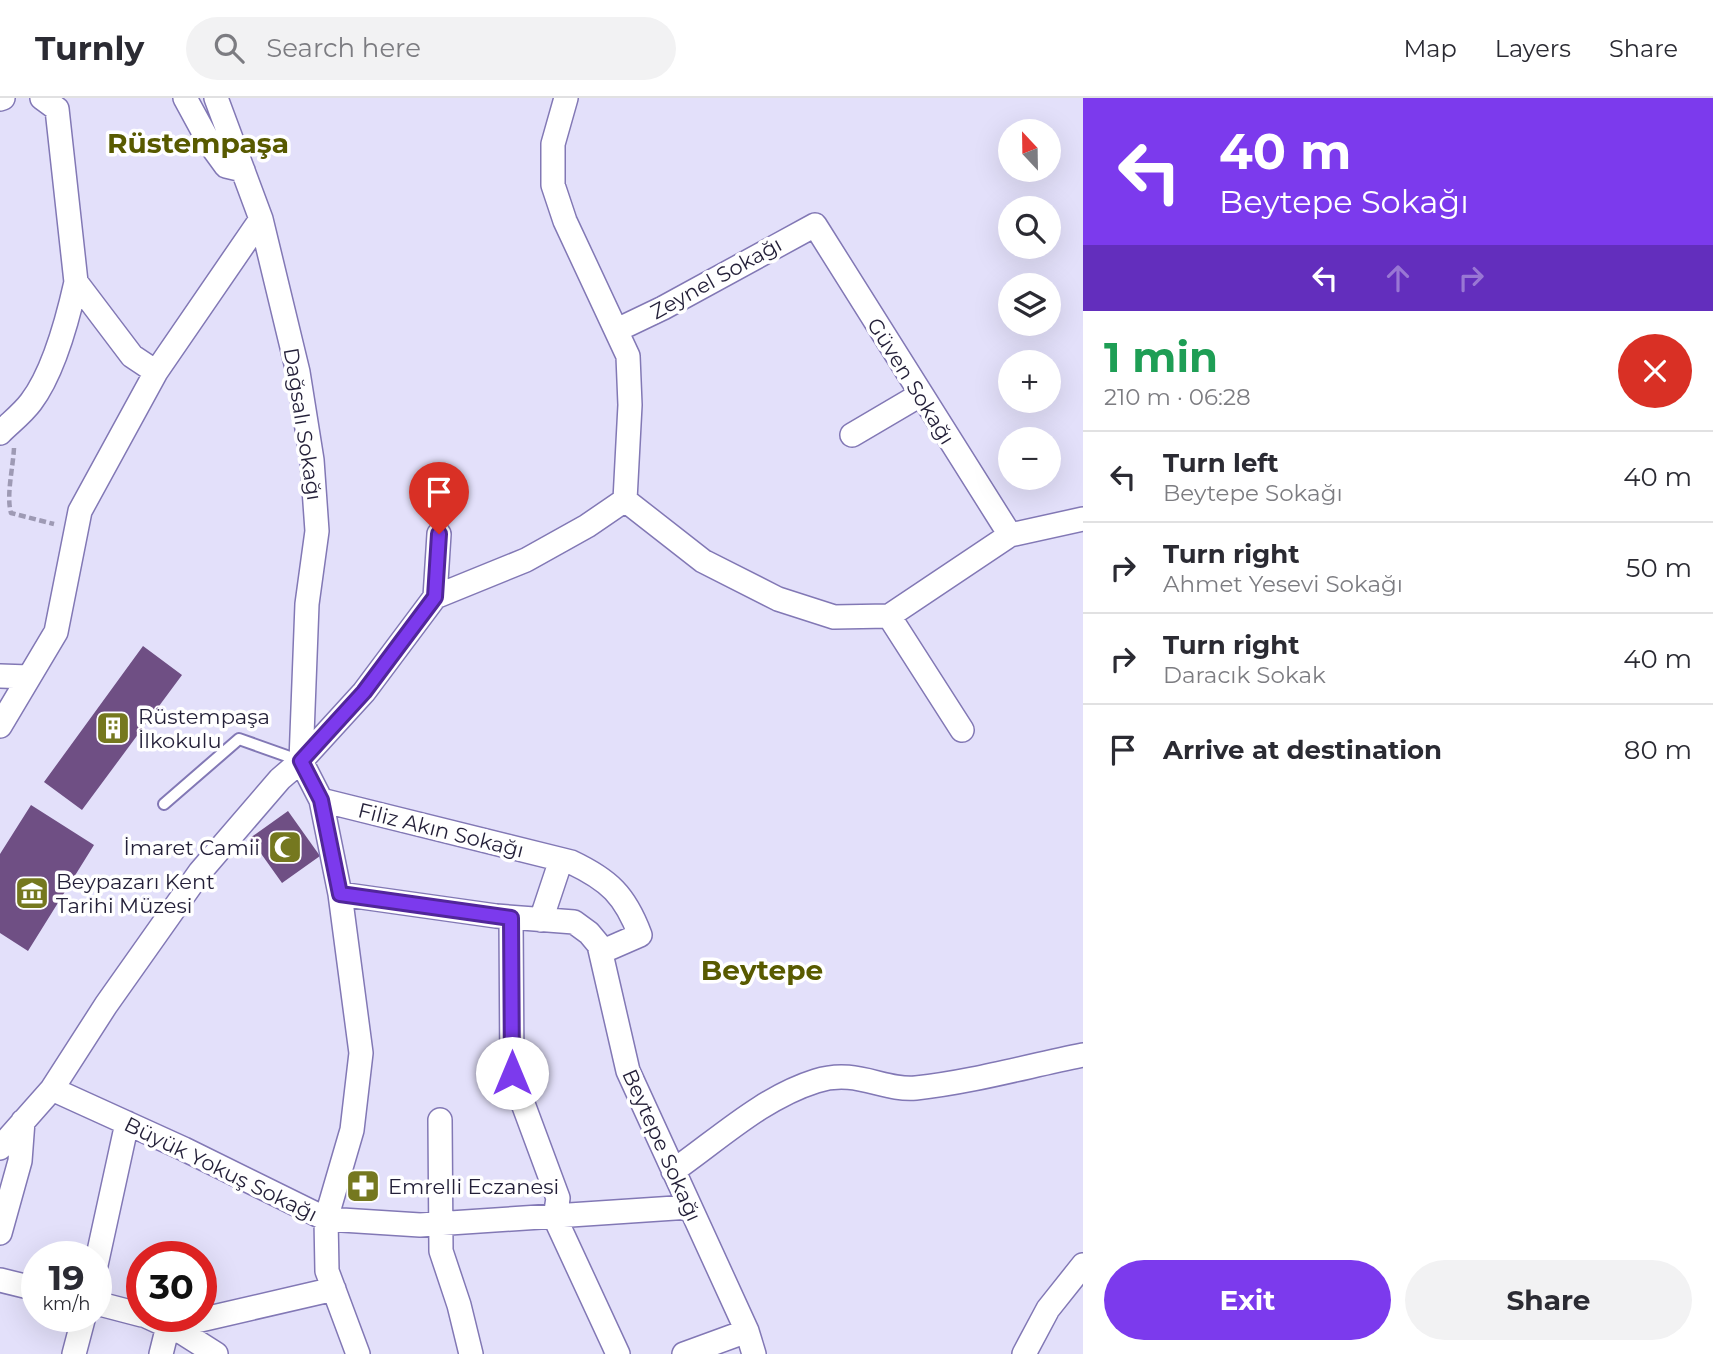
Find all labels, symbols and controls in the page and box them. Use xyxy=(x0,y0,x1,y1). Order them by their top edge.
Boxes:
search box xyxy=(186,17,676,80)
text: Turnly xyxy=(35,28,144,68)
icon: search xyxy=(210,29,248,67)
text: Search here xyxy=(266,32,421,64)
text: Map xyxy=(1403,34,1457,63)
text: Layers xyxy=(1495,34,1571,63)
text: Share xyxy=(1609,34,1678,63)
north arrow xyxy=(998,119,1060,182)
map controls xyxy=(998,119,1061,490)
text: 40 m xyxy=(1219,122,1351,181)
district label: Rüstempaşa xyxy=(107,126,289,160)
icon: left xyxy=(1104,126,1195,217)
text: Beytepe Sokağı xyxy=(1219,182,1469,221)
button: search xyxy=(998,196,1061,259)
street label: Zeynel Sokağı xyxy=(646,232,786,324)
icon: left xyxy=(1306,259,1344,297)
icon: ahead xyxy=(1379,259,1417,297)
icon: right xyxy=(1452,259,1490,297)
button: layers xyxy=(998,273,1061,336)
street label: Güven Sokağı xyxy=(862,313,960,449)
text: 1 min xyxy=(1104,331,1218,383)
button: close xyxy=(1618,334,1692,408)
street label: Dağsalı Sokağı xyxy=(279,346,327,502)
button: + xyxy=(998,350,1061,413)
text: 210 m · 06:28 xyxy=(1104,383,1251,411)
button: − xyxy=(998,427,1061,490)
text: Turn left xyxy=(1163,447,1279,479)
icon: left xyxy=(1104,458,1142,496)
text: 40 m xyxy=(1623,461,1692,493)
pin xyxy=(409,462,469,534)
icon: arrive xyxy=(420,473,458,511)
text: Beytepe Sokağı xyxy=(1163,479,1343,507)
text: Turn right xyxy=(1163,538,1299,570)
icon: right xyxy=(1104,549,1142,587)
text: 50 m xyxy=(1626,552,1692,584)
text: Ahmet Yesevi Sokağı xyxy=(1163,570,1403,598)
text: Turn right xyxy=(1163,629,1299,661)
icon: right xyxy=(1104,640,1142,678)
text: 40 m xyxy=(1623,643,1692,675)
text: Daracık Sokak xyxy=(1163,661,1326,689)
place label: Rüstempaşa İlkokulu xyxy=(138,704,270,753)
building icon: Rüstempaşa İlkokulu xyxy=(94,709,132,747)
icon: arrive xyxy=(1104,731,1142,769)
text: Arrive at destination xyxy=(1163,734,1442,766)
text: 80 m xyxy=(1624,734,1692,766)
street label: Filiz Akın Sokağı xyxy=(355,797,527,863)
mosque icon: İmaret Camii xyxy=(266,828,304,866)
place label: İmaret Camii xyxy=(123,835,260,860)
place label: Beypazarı Kent Tarihi Müzesi xyxy=(56,869,215,918)
museum icon: Beypazarı Kent Tarihi Müzesi xyxy=(13,874,51,912)
district label: Beytepe xyxy=(701,953,823,987)
position arrow xyxy=(475,1036,549,1110)
street label: Beytepe Sokağı xyxy=(617,1065,707,1225)
street label: Büyük Yokuş Sokağı xyxy=(120,1111,322,1227)
pharmacy icon: Emrelli Eczanesi xyxy=(344,1167,382,1205)
place label: Emrelli Eczanesi xyxy=(388,1174,559,1199)
speed limit sign: 30 xyxy=(126,1241,217,1332)
text: 19 xyxy=(48,1256,85,1299)
button: Exit xyxy=(1104,1260,1391,1340)
button: Share xyxy=(1405,1260,1692,1340)
text: km/h xyxy=(42,1293,91,1315)

